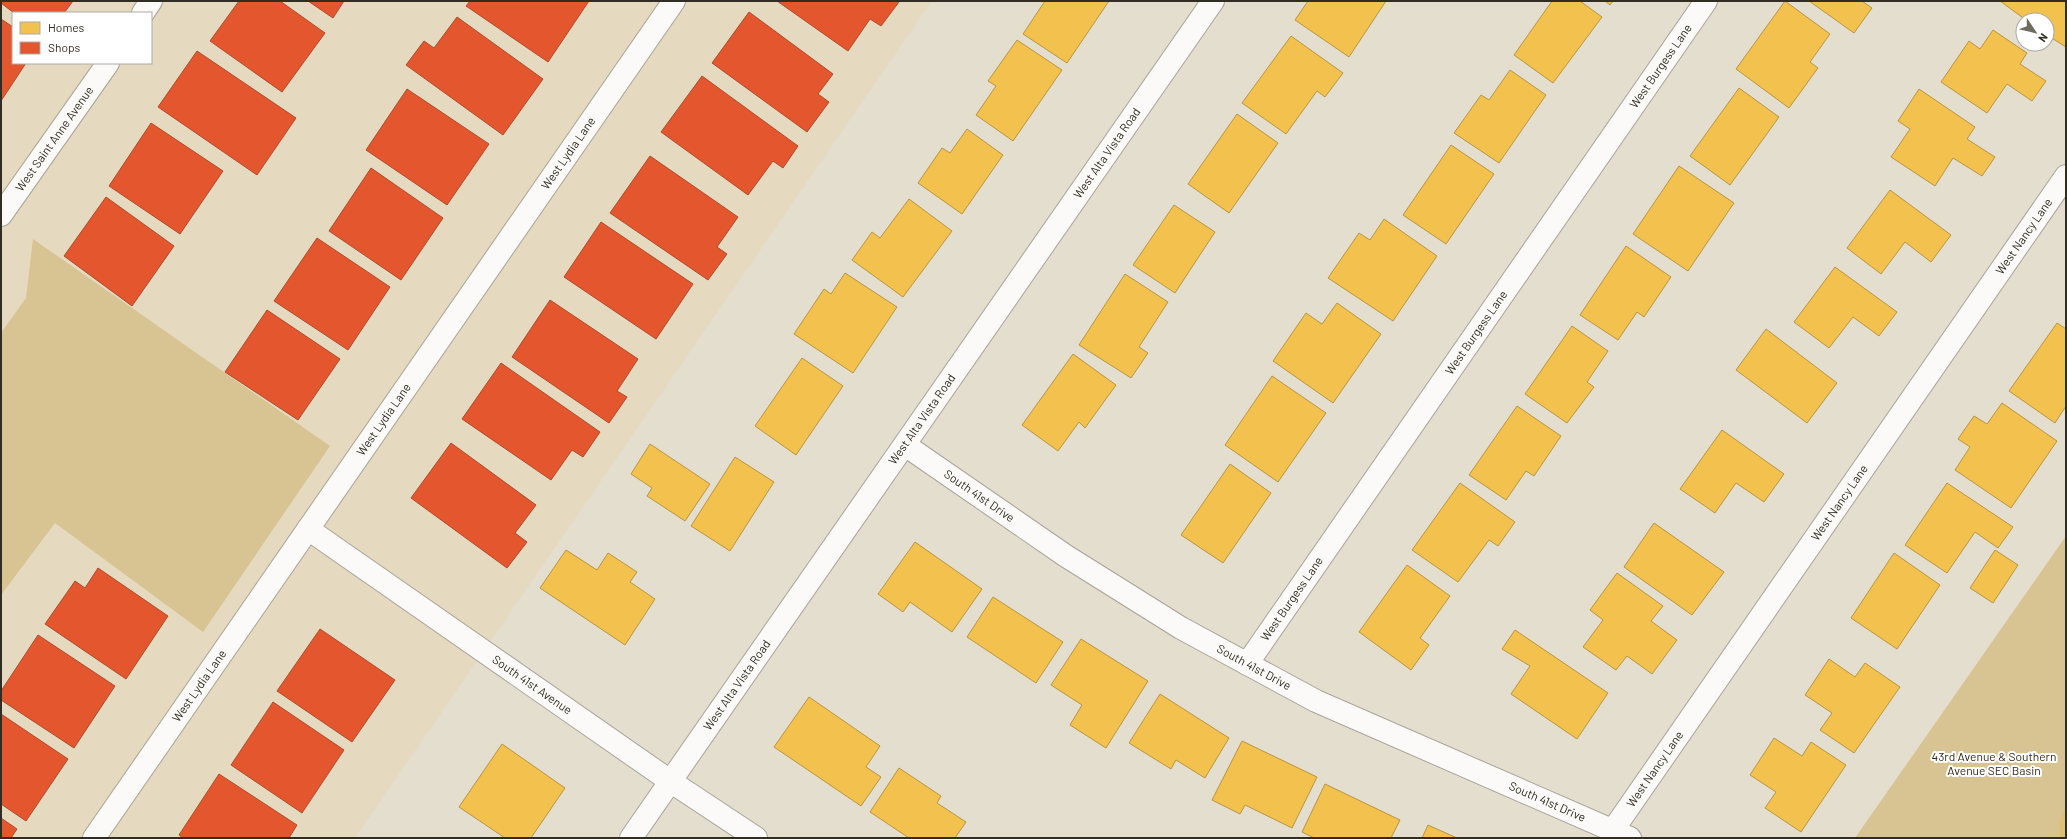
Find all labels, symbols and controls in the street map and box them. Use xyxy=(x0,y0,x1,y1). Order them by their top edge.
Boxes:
legend xyxy=(12,12,152,64)
north arrow xyxy=(2015,12,2055,52)
text: Homes xyxy=(48,20,85,34)
street label: West Burgess Lane xyxy=(1626,21,1694,110)
text: N xyxy=(2036,31,2051,45)
text: Shops xyxy=(48,40,81,54)
street label: West Saint Anne Avenue xyxy=(12,83,96,194)
street label: West Alta Vista Road xyxy=(1070,105,1143,201)
street label: West Lydia Lane xyxy=(538,114,598,192)
street label: West Nancy Lane xyxy=(1992,195,2054,277)
street label: West Burgess Lane xyxy=(1442,287,1510,377)
street label: West Alta Vista Road xyxy=(885,371,958,467)
street label: West Lydia Lane xyxy=(353,380,413,458)
street label: West Nancy Lane xyxy=(1808,462,1870,543)
street label: South 41st Drive xyxy=(942,466,1018,524)
street label: West Burgess Lane xyxy=(1257,554,1325,643)
street label: West Alta Vista Road xyxy=(700,637,773,733)
street label: South 41st Drive xyxy=(1215,641,1294,692)
street label: West Lydia Lane xyxy=(169,647,228,724)
street label: South 41st Avenue xyxy=(490,652,575,717)
street label: West Nancy Lane xyxy=(1623,728,1686,809)
park label: 43rd Avenue & Southern Avenue SEC Basin xyxy=(1932,749,2056,777)
street label: South 41st Drive xyxy=(1507,778,1588,824)

